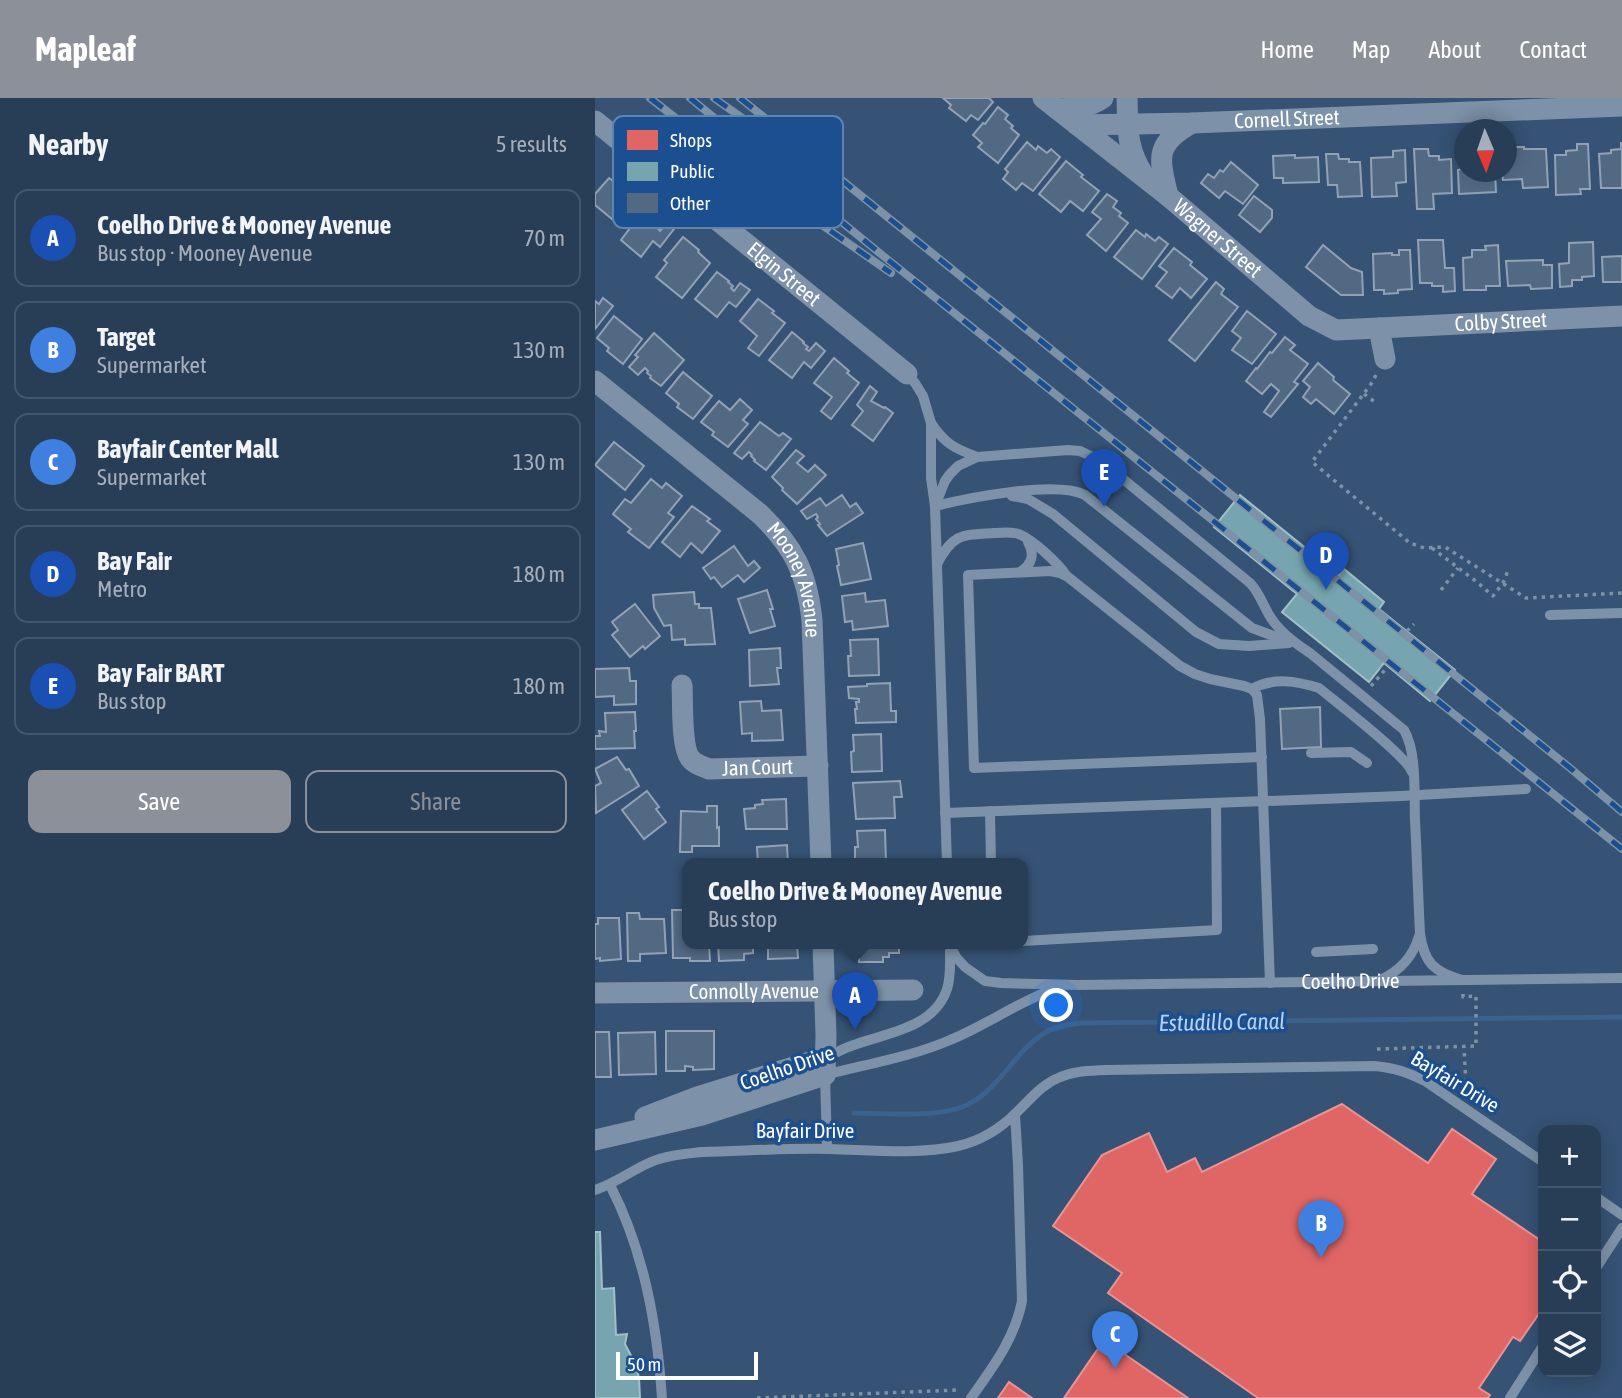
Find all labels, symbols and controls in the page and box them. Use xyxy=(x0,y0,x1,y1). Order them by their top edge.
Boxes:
text: Mapleaf xyxy=(35,30,136,68)
text: Home xyxy=(1260,36,1314,63)
text: Map xyxy=(1352,36,1390,63)
text: About xyxy=(1428,36,1481,63)
text: Contact xyxy=(1519,36,1587,63)
street label: Cornell Street xyxy=(1234,104,1340,132)
legend xyxy=(613,116,843,228)
north arrow xyxy=(1454,119,1517,182)
text: Nearby xyxy=(28,127,108,161)
text: Shops xyxy=(670,129,712,151)
text: 5 results xyxy=(496,131,567,157)
text: Public xyxy=(670,160,715,182)
text: Other xyxy=(670,192,710,214)
street label: Wagner Street xyxy=(1169,193,1267,282)
text: Coelho Drive & Mooney Avenue xyxy=(97,210,391,240)
text: A xyxy=(47,225,59,251)
text: 70 m xyxy=(524,225,565,251)
street label: Elgin Street xyxy=(743,236,826,310)
text: Bus stop · Mooney Avenue xyxy=(97,240,312,266)
street label: Colby Street xyxy=(1454,307,1548,335)
text: Target xyxy=(97,322,156,352)
text: B xyxy=(48,337,58,363)
text: 130 m xyxy=(513,337,565,363)
text: Supermarket xyxy=(97,352,207,378)
text: Bayfair Center Mall xyxy=(97,434,278,464)
text: C xyxy=(48,449,58,475)
text: 130 m xyxy=(513,449,565,475)
pin: E xyxy=(1081,449,1127,507)
text: Supermarket xyxy=(97,464,207,490)
street label: Mooney Avenue xyxy=(763,517,826,638)
pin: D xyxy=(1303,532,1349,590)
text: Bay Fair xyxy=(97,546,171,576)
text: D xyxy=(47,561,59,587)
text: 180 m xyxy=(513,561,565,587)
text: Metro xyxy=(97,576,147,602)
text: Bay Fair BART xyxy=(97,658,224,688)
text: E xyxy=(48,673,58,699)
text: 180 m xyxy=(513,673,565,699)
text: Bus stop xyxy=(97,688,167,714)
street label: Jan Court xyxy=(722,754,793,780)
button: Save xyxy=(28,770,291,833)
button: Share xyxy=(305,770,567,833)
popup xyxy=(682,858,1028,949)
text: Coelho Drive & Mooney Avenue xyxy=(708,876,1002,906)
text: Bus stop xyxy=(708,906,777,932)
street label: Coelho Drive xyxy=(1301,968,1400,993)
pin: A xyxy=(832,972,878,1030)
street label: Connolly Avenue xyxy=(689,978,819,1003)
your location xyxy=(1039,988,1073,1022)
water label: Estudillo Canal xyxy=(1158,1008,1286,1036)
street label: Coelho Drive xyxy=(736,1040,837,1094)
street label: Bayfair Drive xyxy=(1407,1045,1504,1117)
street label: Bayfair Drive xyxy=(756,1118,854,1142)
map controls xyxy=(1538,1125,1601,1377)
button: + xyxy=(1538,1125,1601,1188)
button: − xyxy=(1538,1188,1601,1251)
pin: B xyxy=(1298,1200,1344,1258)
button: locate xyxy=(1538,1251,1601,1314)
pin: C xyxy=(1092,1311,1138,1369)
button: layers xyxy=(1538,1314,1601,1377)
scale bar xyxy=(616,1349,758,1381)
text: 50 m xyxy=(627,1353,661,1375)

